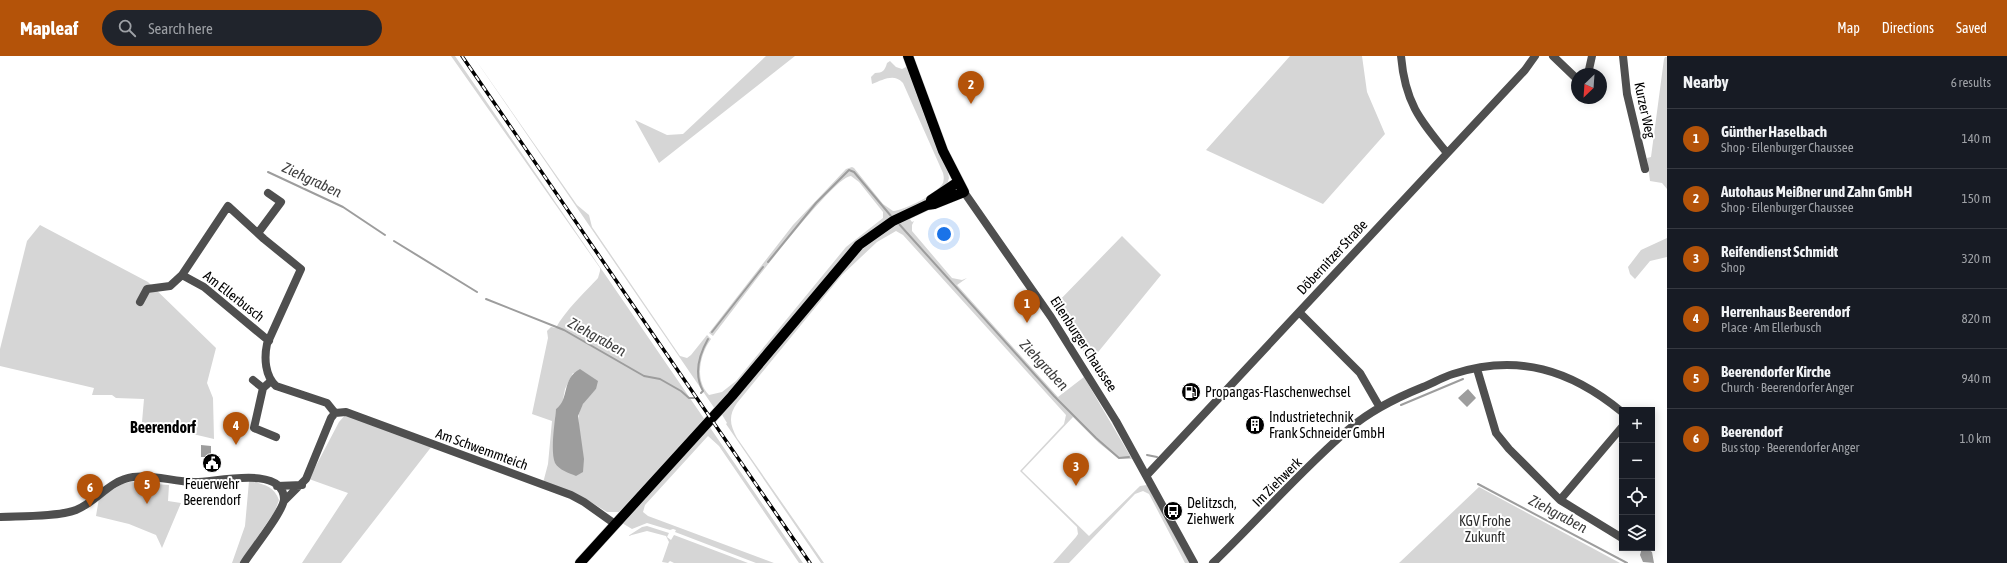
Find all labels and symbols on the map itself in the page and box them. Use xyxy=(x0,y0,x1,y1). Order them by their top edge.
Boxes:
north arrow xyxy=(1571,68,1607,104)
pin: 2 xyxy=(958,71,984,104)
street label: Kurzer Weg xyxy=(1631,80,1659,140)
water label: Ziehgraben xyxy=(280,158,345,201)
street label: Döbernitzer Straße xyxy=(1293,216,1371,298)
your location xyxy=(934,224,954,244)
street label: Am Ellerbusch xyxy=(200,267,268,325)
pin: 1 xyxy=(1014,290,1040,323)
street label: Eilenburger Chaussee xyxy=(1047,293,1121,395)
water label: Ziehgraben xyxy=(565,314,629,359)
water label: Ziehgraben xyxy=(1016,336,1072,394)
fuel station icon: Propangas-Flaschenwechsel xyxy=(1180,381,1202,403)
place label: Propangas-Flaschenwechsel xyxy=(1205,384,1351,400)
place label: Industrietechnik Frank Schneider GmbH xyxy=(1269,409,1385,441)
pin: 4 xyxy=(223,412,249,445)
building icon: Industrietechnik Frank Schneider GmbH xyxy=(1244,414,1266,436)
district label: Beerendorf xyxy=(130,418,197,436)
street label: Am Schwemmteich xyxy=(434,425,530,473)
public building icon: Feuerwehr Beerendorf xyxy=(201,452,223,474)
pin: 3 xyxy=(1063,453,1089,486)
street label: Im Ziehwerk xyxy=(1249,454,1305,510)
pin: 5 xyxy=(134,471,160,504)
pin: 6 xyxy=(77,474,103,507)
place label: Feuerwehr Beerendorf xyxy=(183,476,241,508)
water label: Ziehgraben xyxy=(1526,491,1590,536)
place label: Delitzsch, Ziehwerk xyxy=(1187,495,1237,527)
bus stop icon: Delitzsch, Ziehwerk xyxy=(1162,500,1184,522)
park label: KGV Frohe Zukunft xyxy=(1459,513,1511,545)

